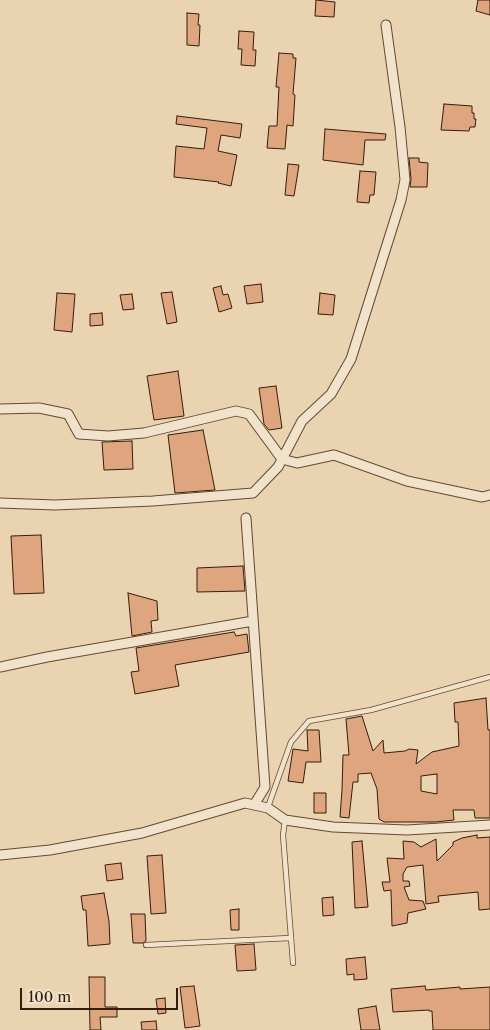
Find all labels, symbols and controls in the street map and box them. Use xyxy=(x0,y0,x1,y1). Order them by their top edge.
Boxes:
scale bar xyxy=(22,978,180,1010)
text: 100 m xyxy=(28,987,71,1006)

